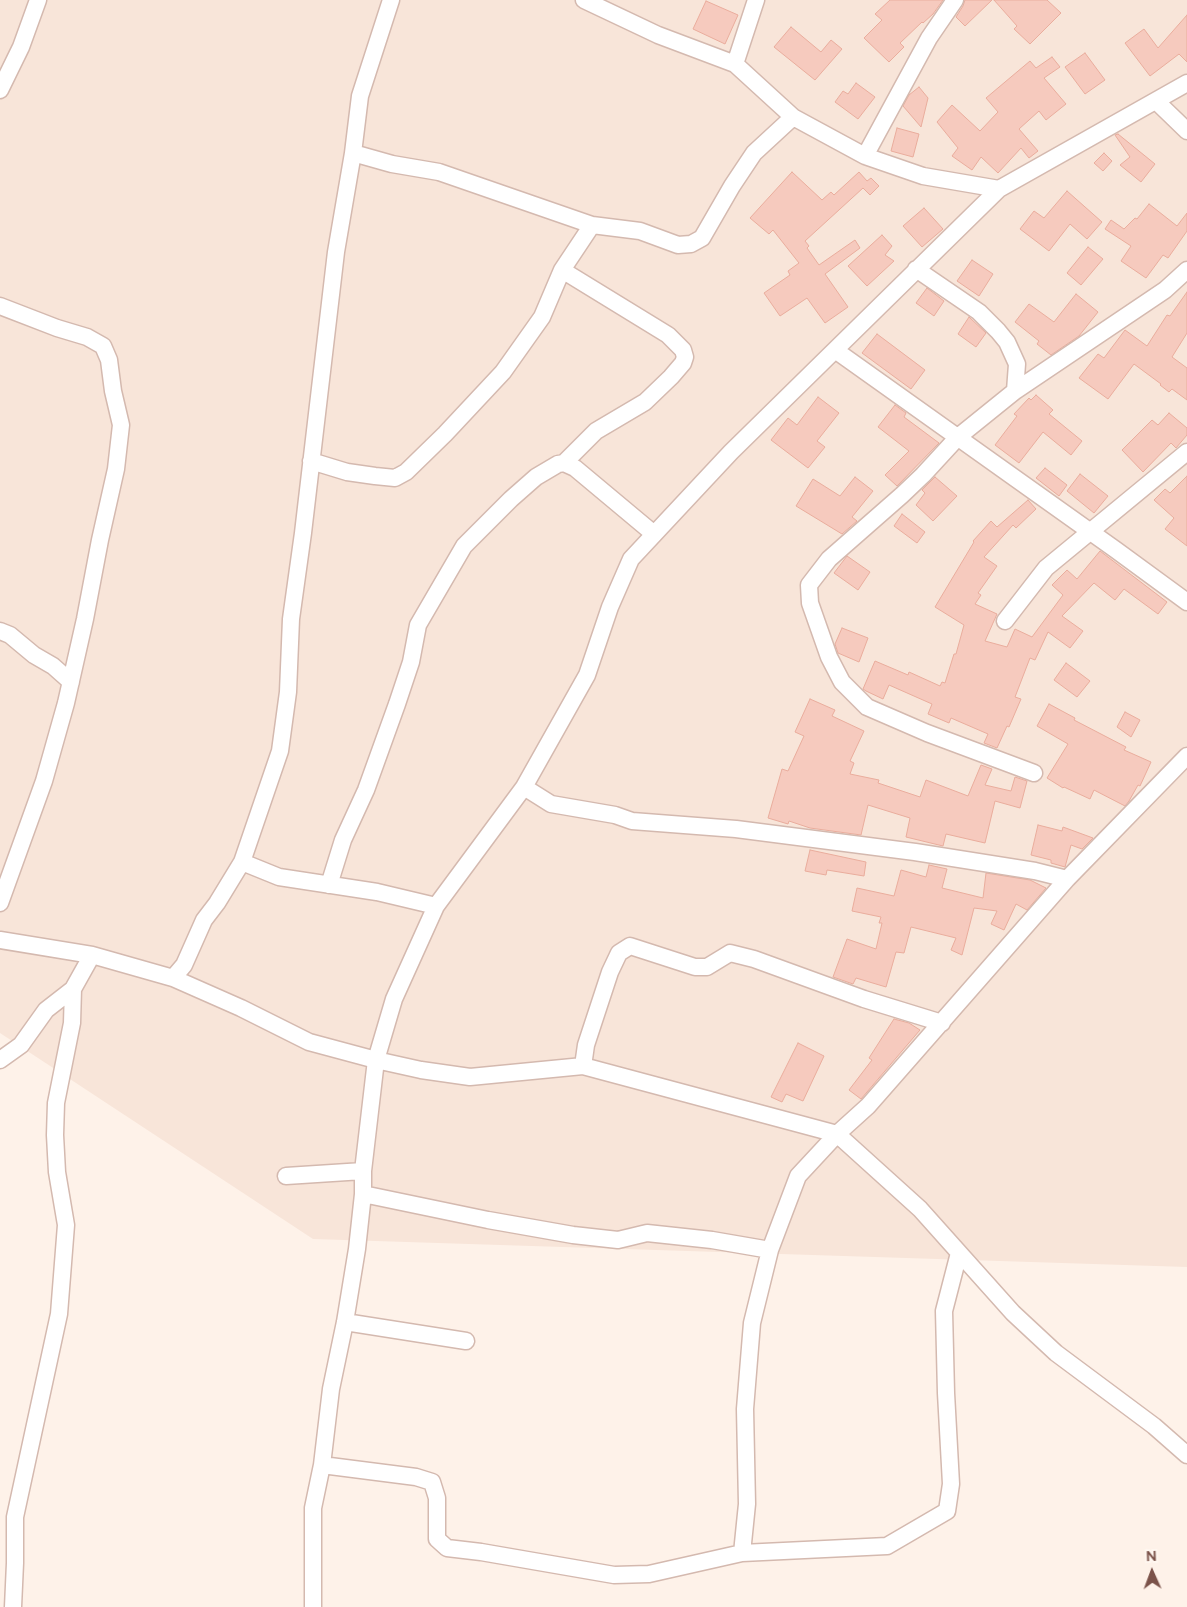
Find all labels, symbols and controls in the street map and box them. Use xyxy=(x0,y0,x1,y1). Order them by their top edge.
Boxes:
north arrow xyxy=(1127,1547,1177,1597)
text: N xyxy=(1146,1548,1157,1565)

